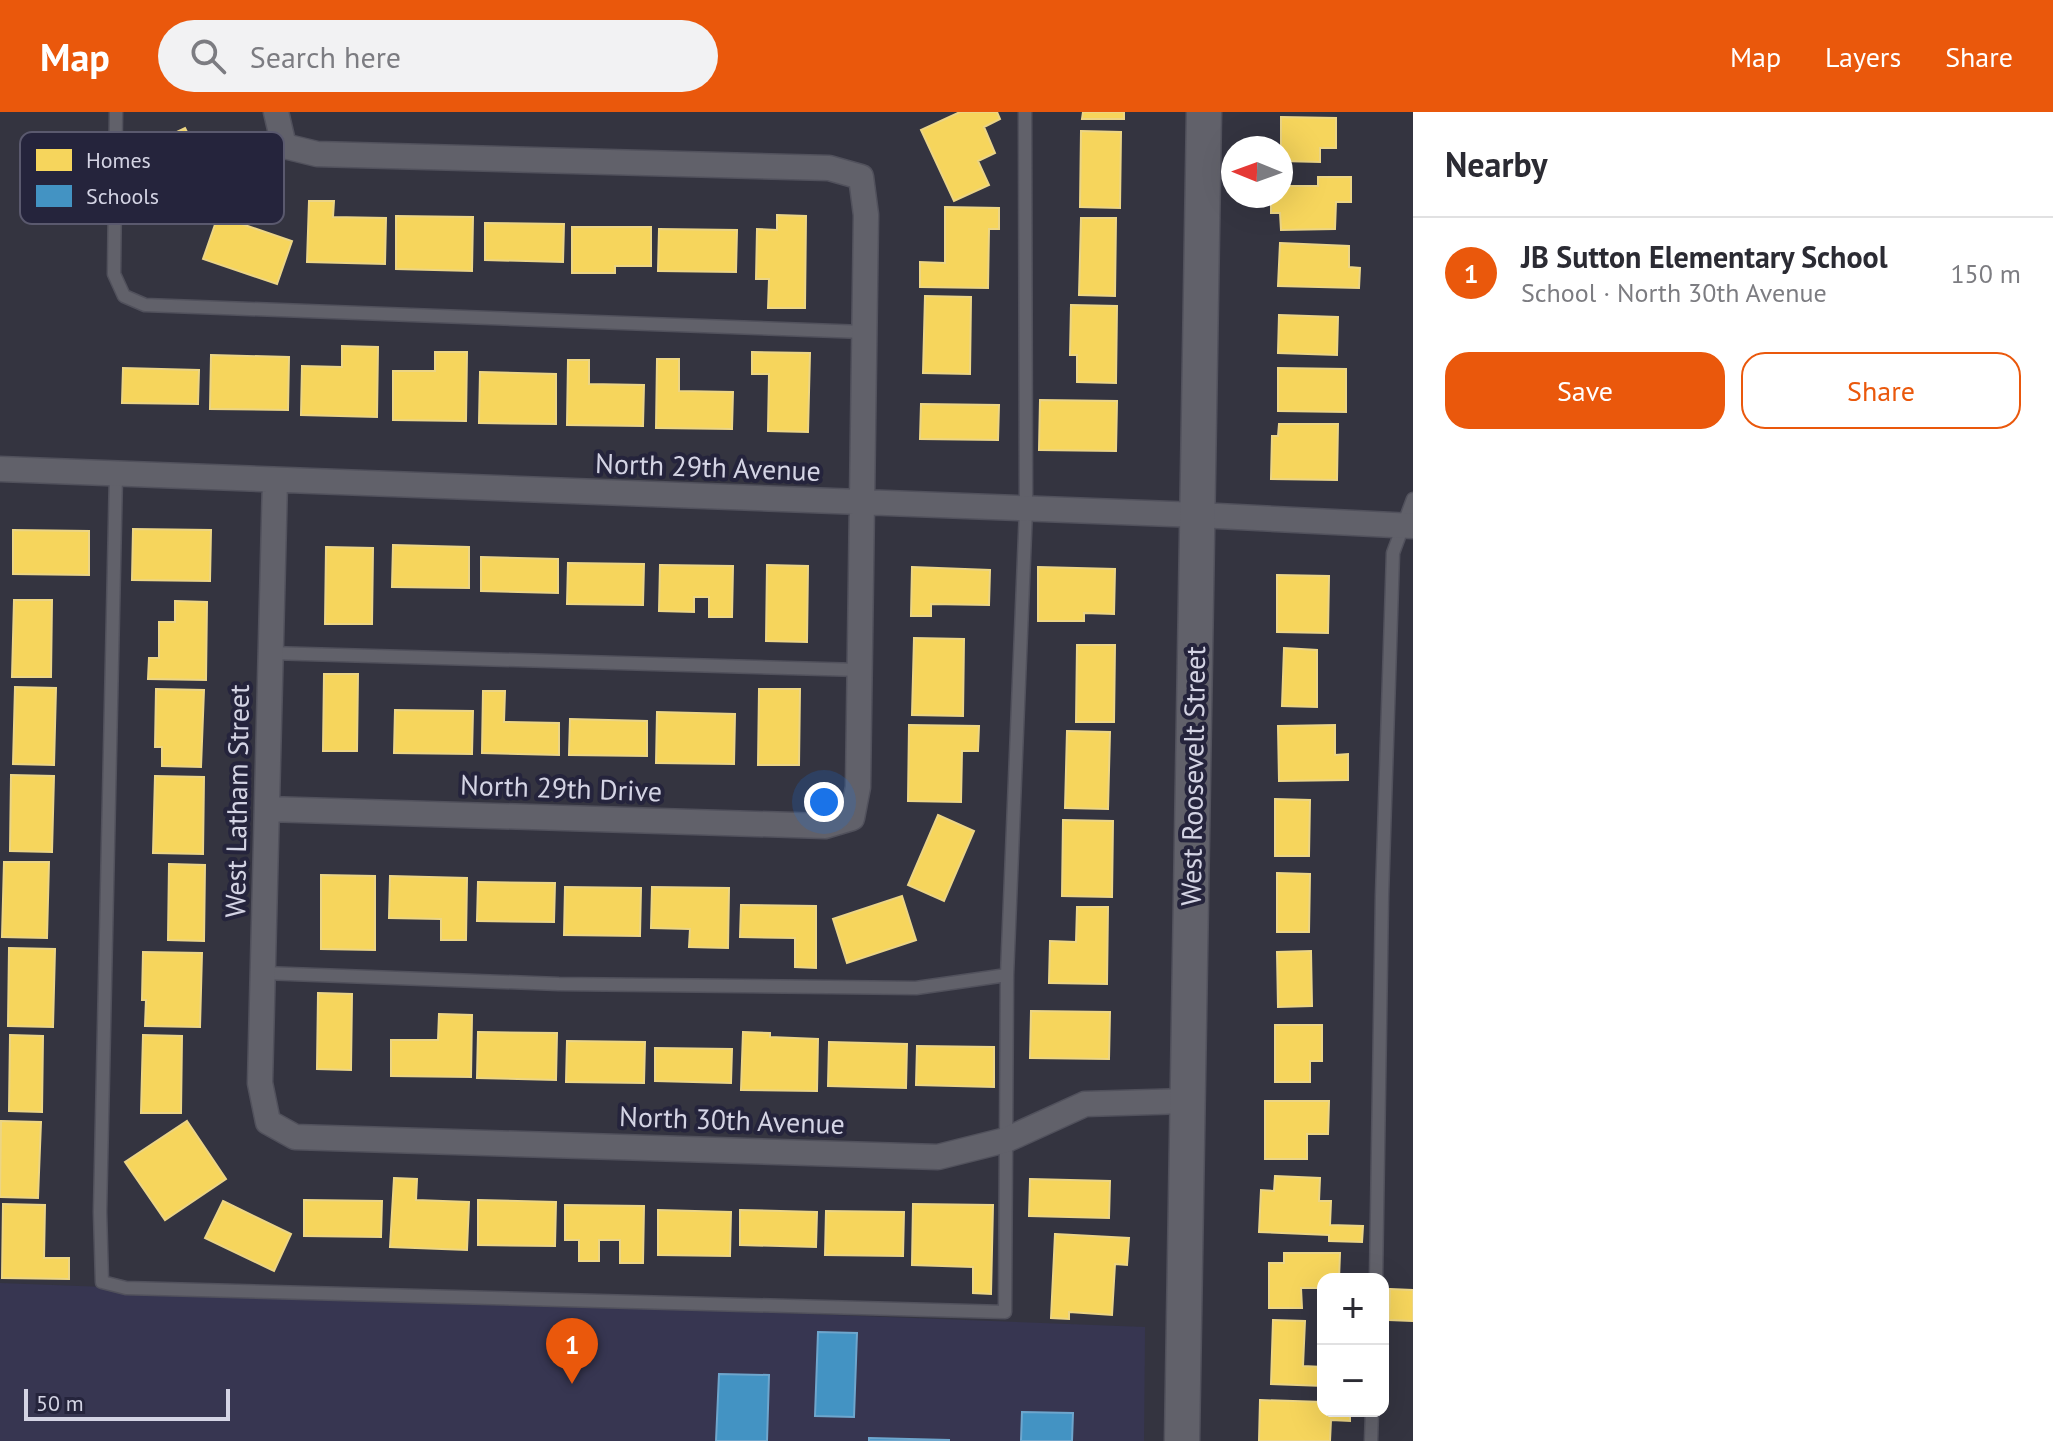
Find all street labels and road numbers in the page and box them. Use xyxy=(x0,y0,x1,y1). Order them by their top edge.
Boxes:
street label: North 29th Avenue xyxy=(595,444,822,489)
street label: West Roosevelt Street xyxy=(1172,645,1213,906)
street label: West Latham Street xyxy=(216,684,257,918)
street label: North 29th Drive xyxy=(459,765,663,810)
street label: North 30th Avenue xyxy=(619,1097,846,1142)

